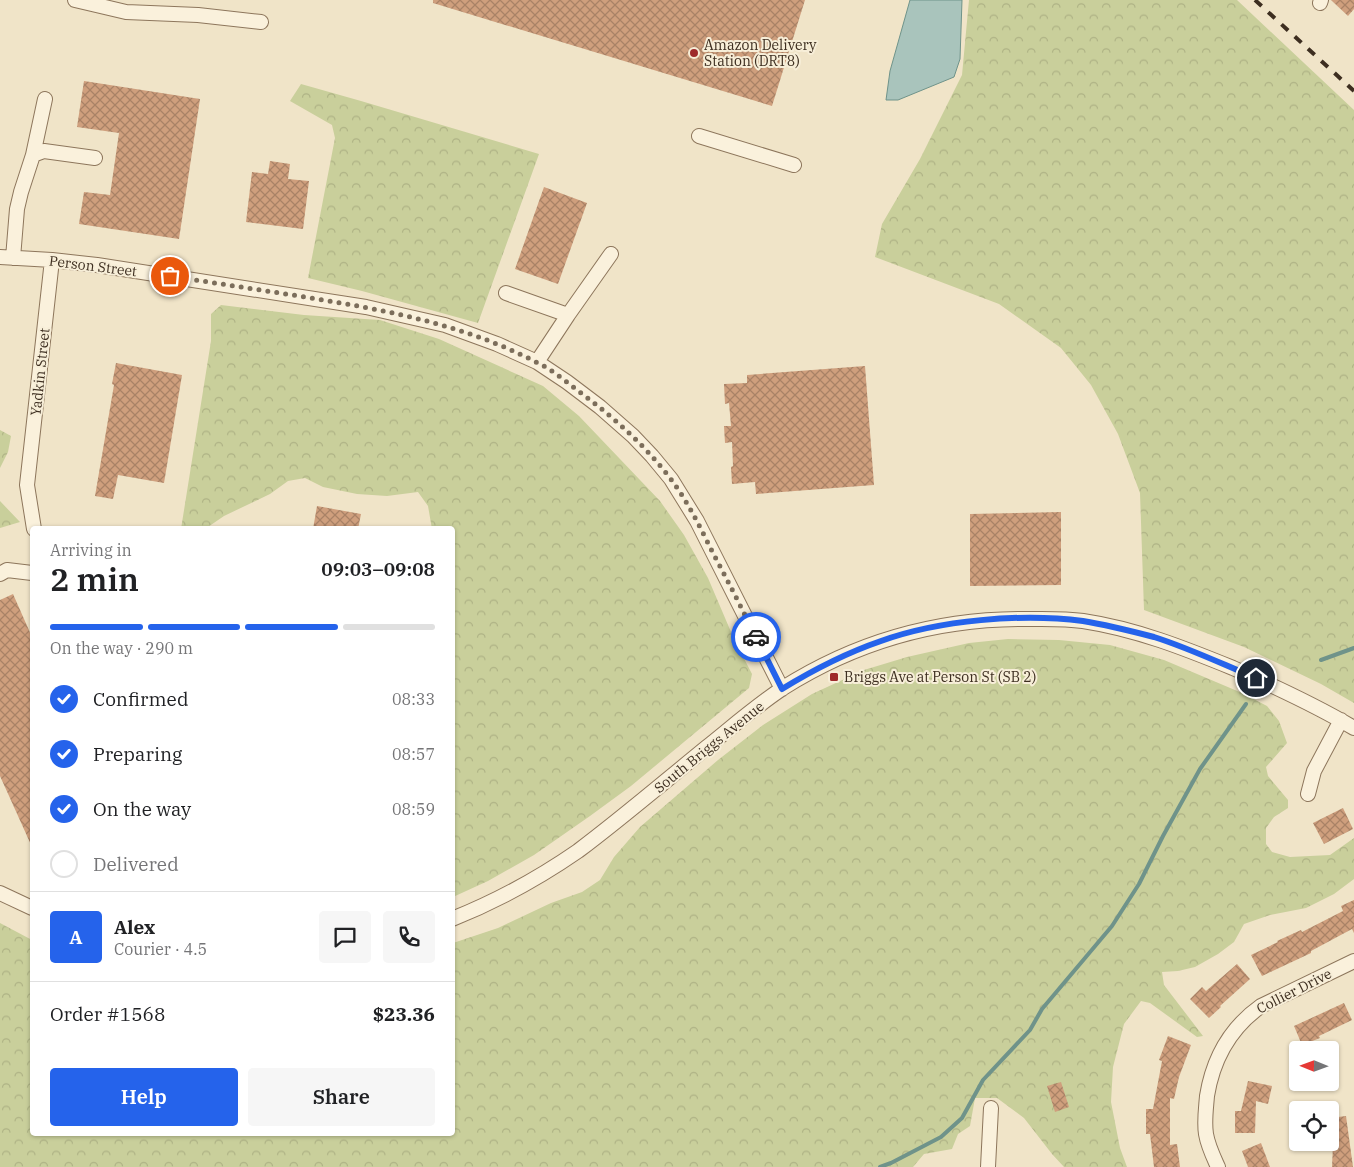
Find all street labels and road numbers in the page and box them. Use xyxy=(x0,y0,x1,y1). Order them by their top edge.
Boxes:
street label: Person Street xyxy=(48,252,138,280)
street label: Yadkin Street xyxy=(26,327,54,417)
street label: South Briggs Avenue xyxy=(650,697,768,797)
street label: Collier Drive xyxy=(1253,964,1335,1018)

